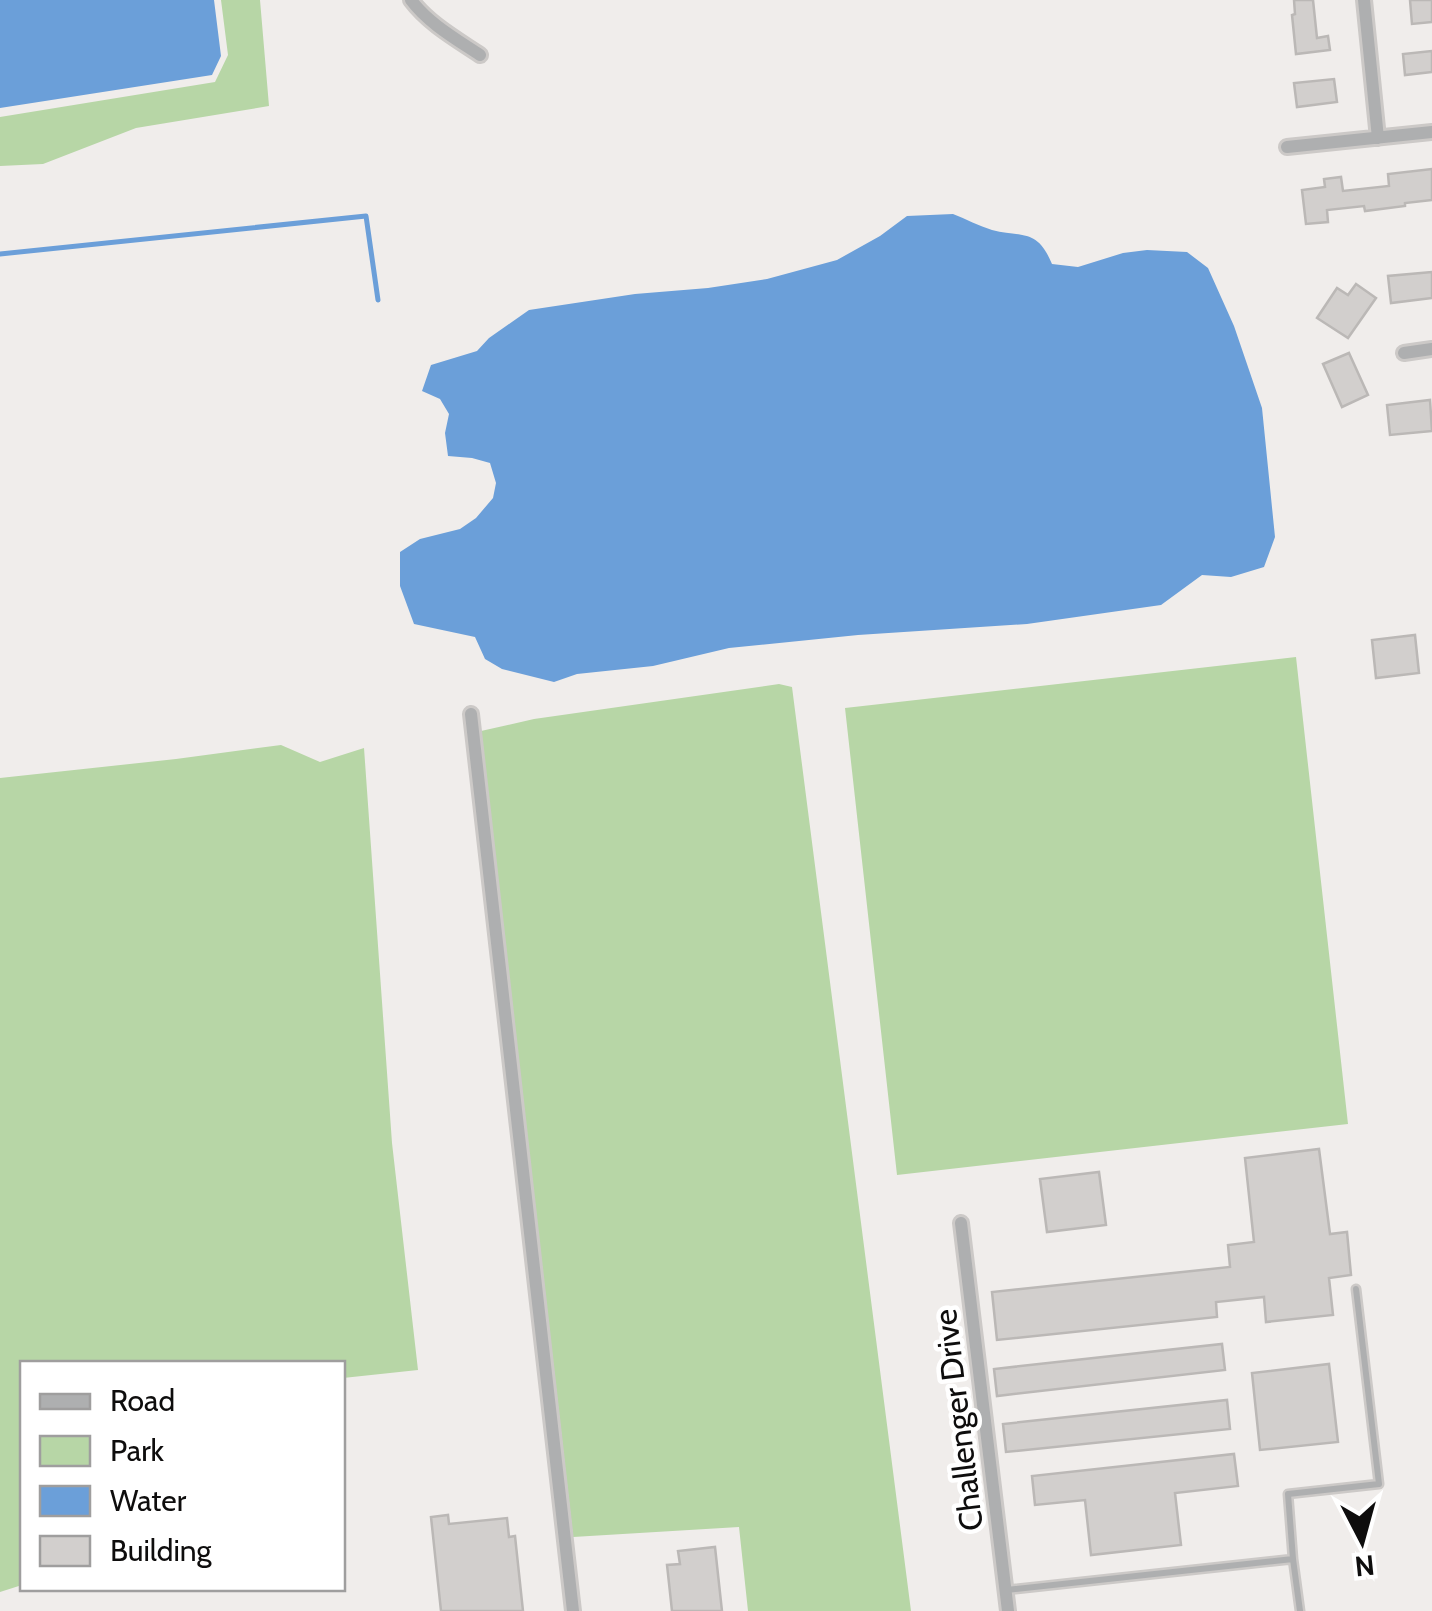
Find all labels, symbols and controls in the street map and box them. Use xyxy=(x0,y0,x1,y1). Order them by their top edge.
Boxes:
street label: Challenger Drive xyxy=(925,1307,991,1533)
legend xyxy=(20,1361,345,1591)
text: Road xyxy=(110,1382,175,1419)
text: Park xyxy=(110,1432,165,1469)
text: Water xyxy=(110,1482,187,1519)
north arrow xyxy=(1312,1491,1412,1591)
text: Building xyxy=(110,1532,213,1569)
text: N xyxy=(1353,1548,1376,1584)

